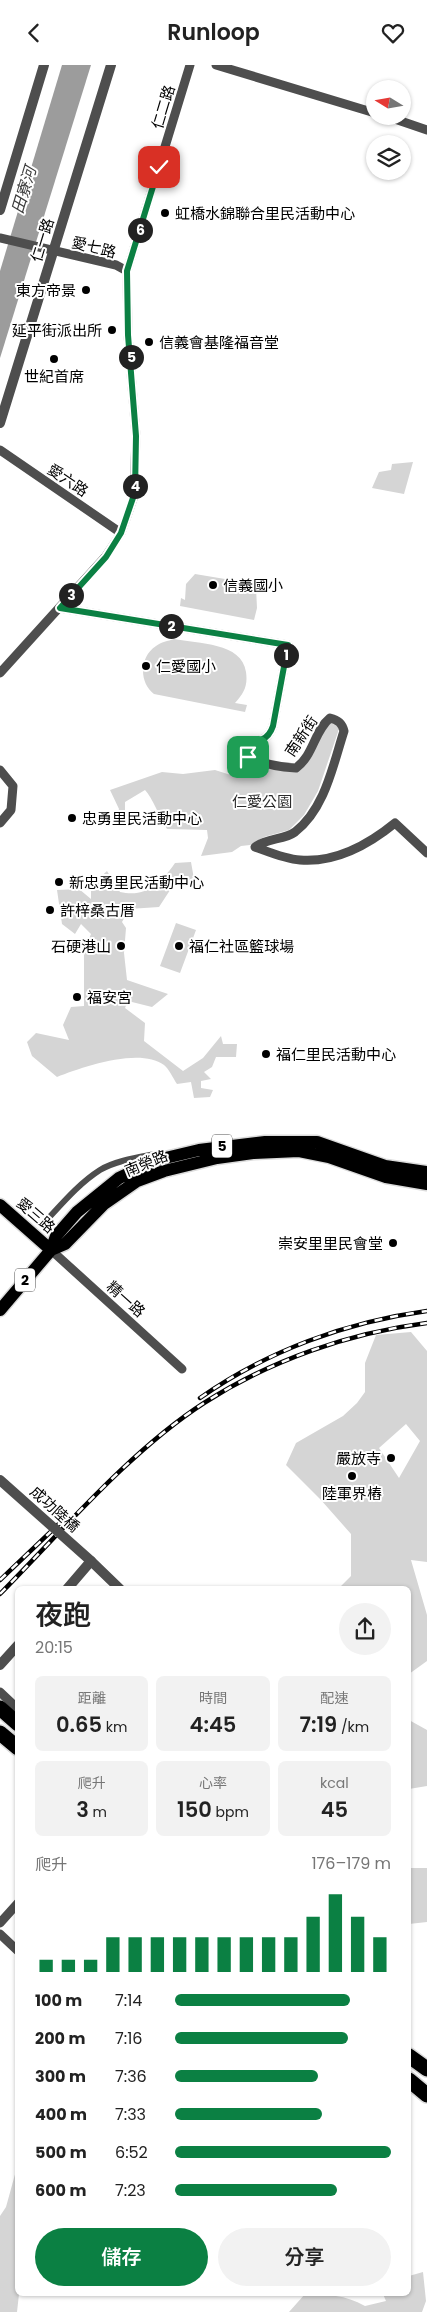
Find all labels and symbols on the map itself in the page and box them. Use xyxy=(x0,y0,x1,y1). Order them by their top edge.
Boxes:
north arrow xyxy=(366,80,411,125)
street label: 仁二路 xyxy=(146,82,180,132)
pin xyxy=(138,146,180,188)
water label: 田寮河 xyxy=(6,161,43,216)
place label: 虹橋水錦聯合里民活動中心 xyxy=(175,203,355,224)
marker: 虹橋水錦聯合里民活動中心 xyxy=(159,207,171,219)
street label: 仁一路 xyxy=(25,215,59,265)
pin: 6 xyxy=(128,217,152,243)
street label: 愛七路 xyxy=(70,231,118,263)
place label: 東方帝景 xyxy=(16,280,76,301)
marker: 東方帝景 xyxy=(80,284,92,296)
place label: 延平街派出所 xyxy=(12,320,102,341)
marker: 延平街派出所 xyxy=(106,324,118,336)
place label: 信義會基隆福音堂 xyxy=(159,332,279,353)
marker: 信義會基隆福音堂 xyxy=(143,336,155,348)
pin: 5 xyxy=(118,345,144,369)
marker: 世紀首席 xyxy=(48,353,60,365)
place label: 世紀首席 xyxy=(24,366,84,387)
street label: 愛六路 xyxy=(43,459,93,501)
pin: 4 xyxy=(122,473,148,499)
place label: 信義國小 xyxy=(223,575,283,596)
marker: 信義國小 xyxy=(207,579,219,591)
pin: 3 xyxy=(58,583,84,607)
pin: 2 xyxy=(158,613,184,639)
pin: 1 xyxy=(274,643,298,667)
place label: 仁愛國小 xyxy=(156,656,216,677)
marker: 仁愛國小 xyxy=(140,660,152,672)
street label: 南新街 xyxy=(280,711,322,761)
pin xyxy=(227,736,269,778)
park label: 仁愛公園 xyxy=(232,791,292,812)
place label: 忠勇里民活動中心 xyxy=(82,808,202,829)
marker: 忠勇里民活動中心 xyxy=(66,812,78,824)
place label: 新忠勇里民活動中心 xyxy=(69,872,204,893)
marker: 新忠勇里民活動中心 xyxy=(53,876,65,888)
place label: 許梓桑古厝 xyxy=(60,900,135,921)
marker: 許梓桑古厝 xyxy=(44,904,56,916)
place label: 石硬港山 xyxy=(51,936,111,957)
place label: 福仁社區籃球場 xyxy=(189,936,294,957)
marker: 石硬港山 xyxy=(115,940,127,952)
marker: 福仁社區籃球場 xyxy=(173,940,185,952)
place label: 福安宮 xyxy=(87,987,132,1008)
marker: 福安宮 xyxy=(71,991,83,1003)
place label: 福仁里民活動中心 xyxy=(276,1044,396,1065)
marker: 福仁里民活動中心 xyxy=(260,1048,272,1060)
road number: 5 xyxy=(212,1135,232,1157)
street label: 南榮路 xyxy=(121,1145,171,1181)
street label: 愛三路 xyxy=(12,1192,60,1238)
place label: 崇安里里民會堂 xyxy=(278,1233,383,1254)
marker: 崇安里里民會堂 xyxy=(387,1237,399,1249)
road number: 2 xyxy=(15,1269,35,1291)
street label: 精一路 xyxy=(102,1276,150,1322)
place label: 嚴放寺 xyxy=(336,1448,381,1469)
marker: 嚴放寺 xyxy=(385,1452,397,1464)
marker: 陸軍界樁 xyxy=(346,1470,358,1482)
street label: 成功陸橋 xyxy=(26,1481,84,1537)
place label: 陸軍界樁 xyxy=(322,1483,382,1504)

